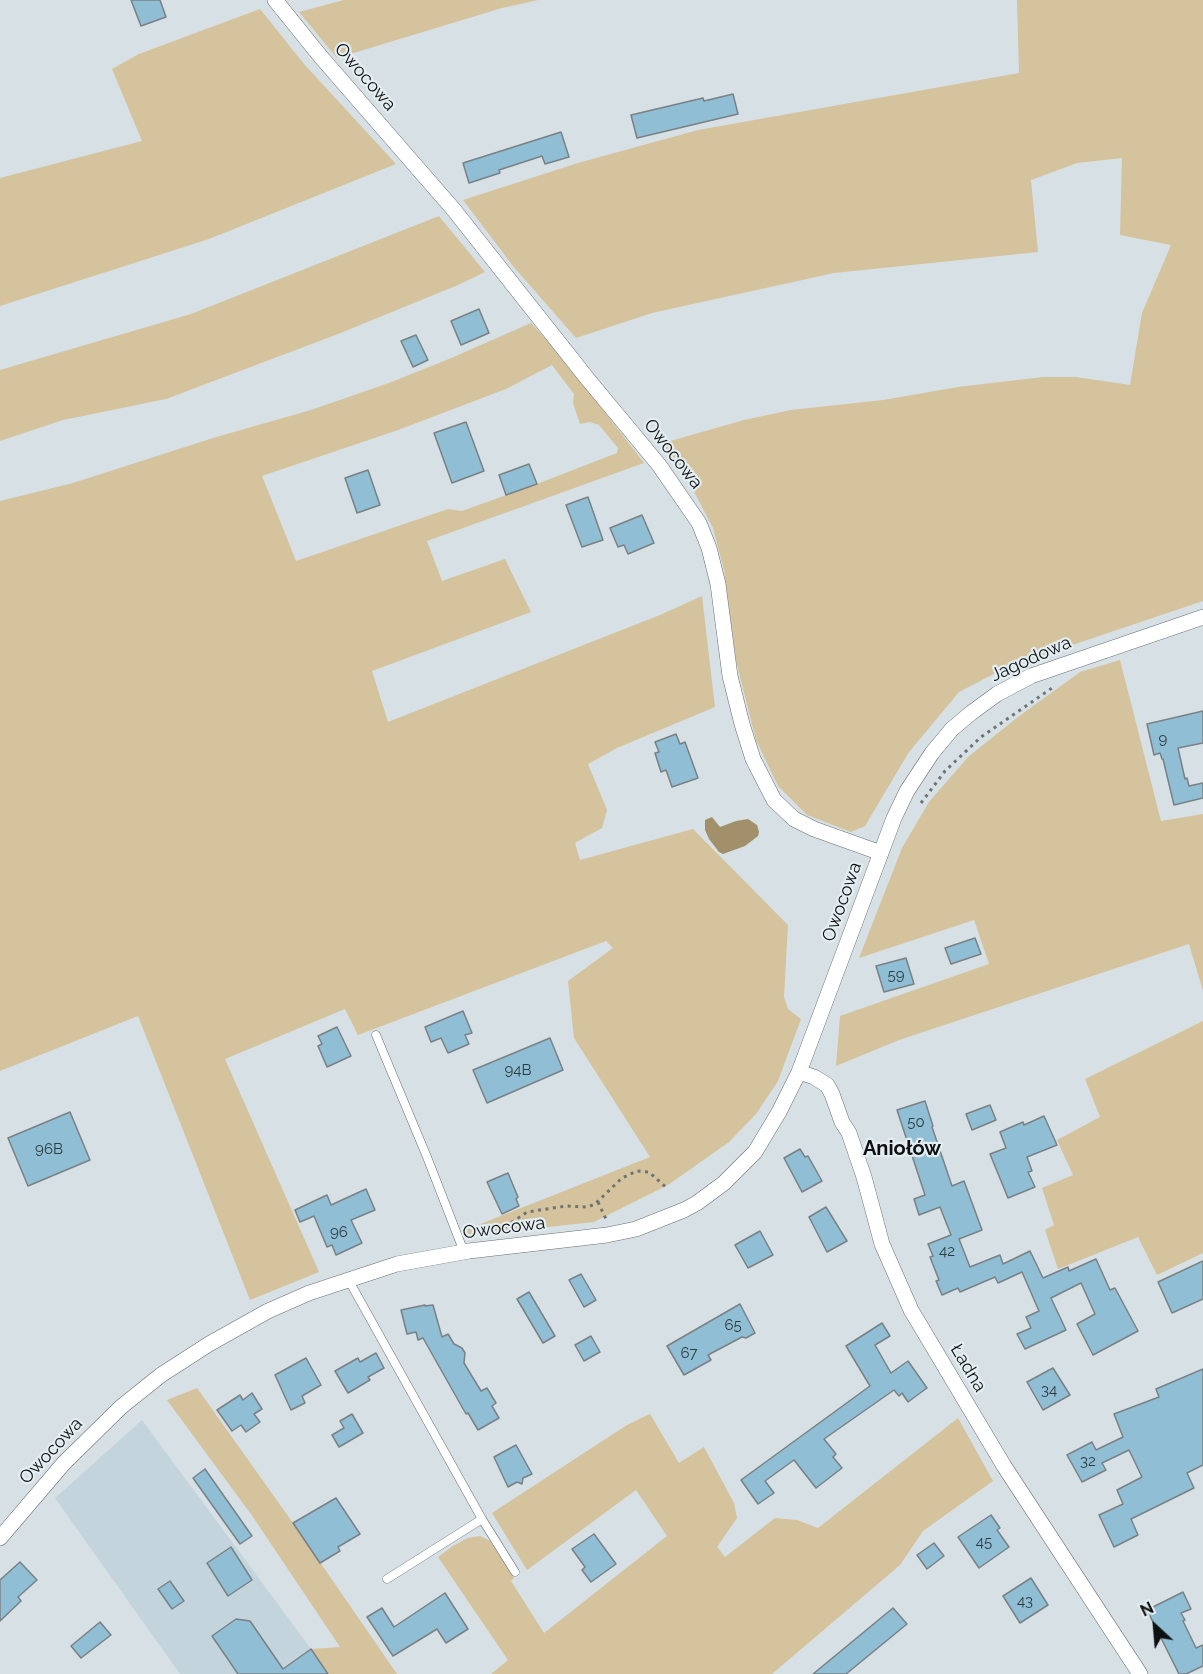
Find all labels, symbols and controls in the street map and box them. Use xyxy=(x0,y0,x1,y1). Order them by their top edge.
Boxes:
street label: Owocowa xyxy=(330,39,400,115)
street label: Owocowa xyxy=(639,415,707,493)
street label: Jagodowa xyxy=(987,632,1075,686)
house number: 9 xyxy=(1159,730,1167,748)
street label: Owocowa xyxy=(818,859,866,945)
house number: 59 xyxy=(888,966,904,984)
house number: 94B xyxy=(505,1061,531,1079)
house number: 50 xyxy=(907,1113,925,1131)
district label: Aniołów xyxy=(863,1137,941,1161)
house number: 96B xyxy=(35,1140,63,1158)
street label: Owocowa xyxy=(462,1212,546,1244)
house number: 96 xyxy=(330,1223,348,1241)
house number: 42 xyxy=(939,1242,955,1260)
house number: 65 xyxy=(724,1316,742,1334)
street label: Ładna xyxy=(945,1340,991,1396)
house number: 67 xyxy=(680,1344,698,1362)
house number: 34 xyxy=(1041,1381,1057,1399)
street label: Owocowa xyxy=(15,1413,87,1489)
house number: 32 xyxy=(1080,1452,1096,1470)
house number: 45 xyxy=(976,1533,992,1551)
house number: 43 xyxy=(1017,1592,1033,1610)
north arrow xyxy=(1125,1596,1185,1656)
text: N xyxy=(1137,1598,1157,1621)

